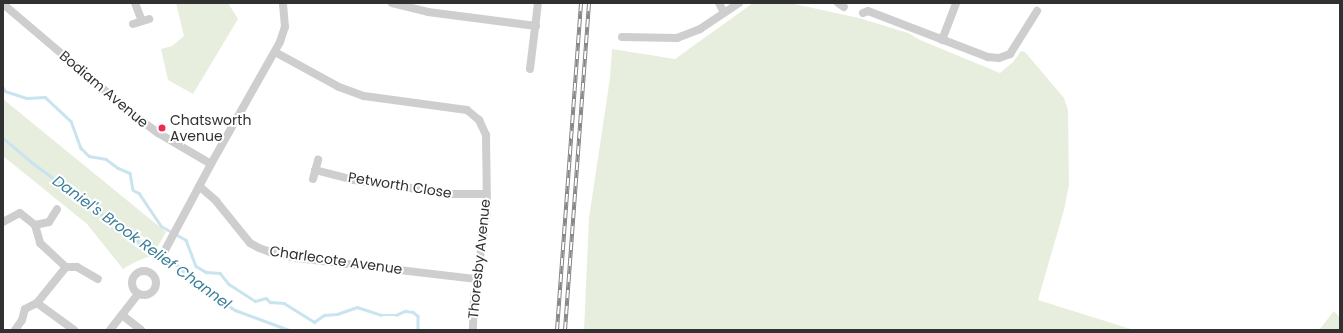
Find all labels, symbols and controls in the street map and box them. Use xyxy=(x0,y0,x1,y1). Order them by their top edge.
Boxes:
street label: Bodiam Avenue xyxy=(56,47,152,131)
place label: Chatsworth Avenue xyxy=(170,112,251,144)
marker: Chatsworth Avenue xyxy=(157,123,167,133)
street label: Petworth Close xyxy=(347,169,453,201)
water label: Daniel's Brook Relief Channel xyxy=(49,171,235,313)
street label: Thoresby Avenue xyxy=(464,198,494,320)
street label: Charlecote Avenue xyxy=(268,242,404,278)

